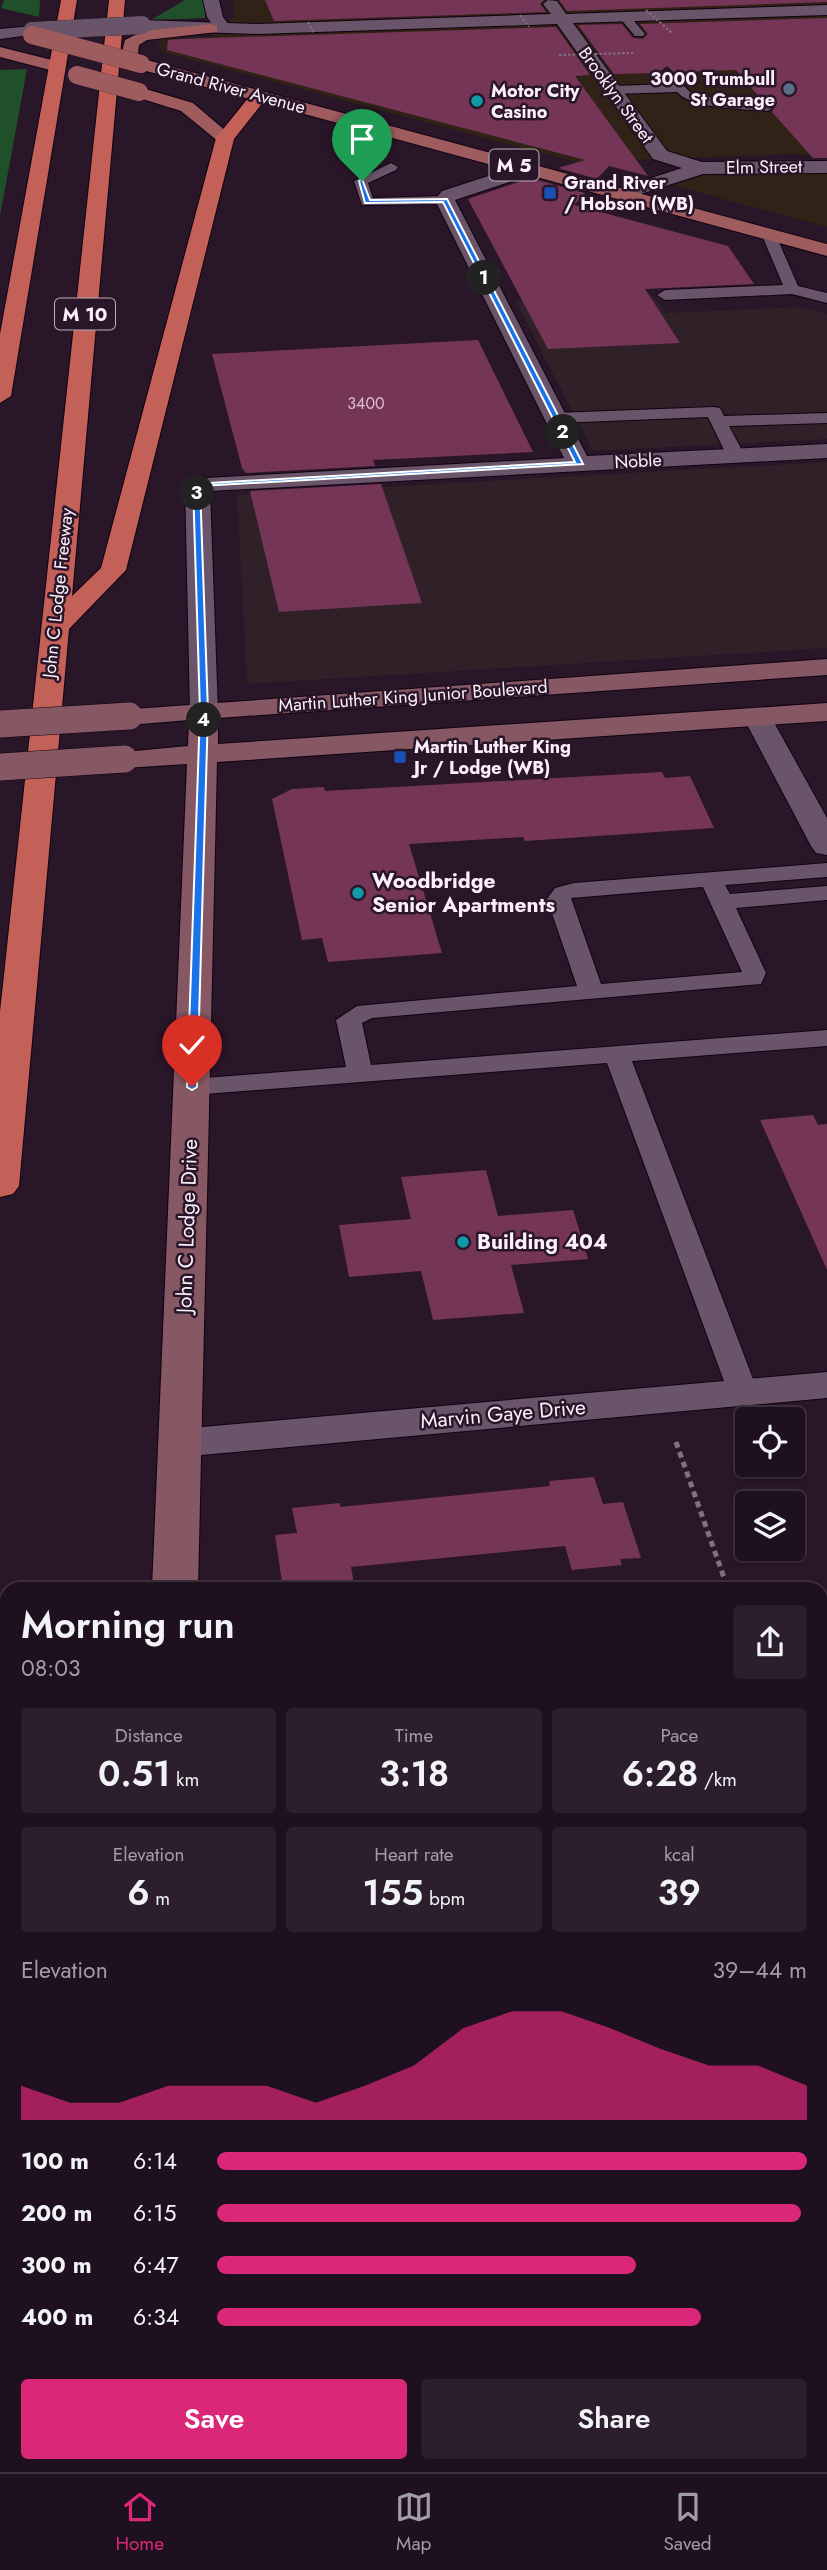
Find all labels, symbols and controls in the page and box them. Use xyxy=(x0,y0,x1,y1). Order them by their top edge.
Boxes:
street label: Brooklyn Street xyxy=(572,41,660,149)
street label: Grand River Avenue xyxy=(154,56,308,120)
place label: 3000 Trumbull St Garage xyxy=(650,66,775,113)
place label: Motor City Casino xyxy=(491,78,580,125)
marker: 3000 Trumbull St Garage xyxy=(781,81,797,97)
marker: Motor City Casino xyxy=(469,93,485,109)
pin xyxy=(332,109,392,181)
icon: arrive xyxy=(343,120,381,158)
road number: M 5 xyxy=(490,150,538,181)
street label: Elm Street xyxy=(726,153,803,181)
place label: Grand River / Hobson (WB) xyxy=(564,170,694,217)
marker: Grand River / Hobson (WB) xyxy=(542,185,558,201)
pin: 1 xyxy=(466,260,502,296)
text: 1 xyxy=(479,264,488,291)
road number: M 10 xyxy=(55,298,115,330)
house number: 3400 xyxy=(347,392,385,415)
pin: 2 xyxy=(546,414,580,450)
text: 2 xyxy=(556,418,569,445)
street label: Noble xyxy=(614,447,662,475)
pin: 3 xyxy=(180,476,214,510)
text: 3 xyxy=(191,479,202,506)
street label: John C Lodge Freeway xyxy=(36,507,80,681)
street label: Martin Luther King Junior Boulevard xyxy=(278,674,548,718)
pin: 4 xyxy=(186,702,222,738)
text: 4 xyxy=(197,706,210,733)
place label: Martin Luther King Jr / Lodge (WB) xyxy=(411,734,571,781)
marker: Martin Luther King Jr / Lodge (WB) xyxy=(392,749,408,765)
place label: Woodbridge Senior Apartments xyxy=(372,866,555,920)
marker: Woodbridge Senior Apartments xyxy=(350,885,366,901)
pin xyxy=(162,1015,222,1087)
icon: check xyxy=(173,1026,211,1064)
street label: John C Lodge Drive xyxy=(169,1138,205,1317)
place label: Building 404 xyxy=(477,1227,608,1257)
marker: Building 404 xyxy=(455,1234,471,1250)
street label: Marvin Gaye Drive xyxy=(419,1392,587,1436)
map controls xyxy=(735,1407,805,1561)
button: locate xyxy=(735,1407,805,1477)
button: layers xyxy=(735,1491,805,1561)
text: Morning run xyxy=(21,1597,235,1652)
button: share xyxy=(733,1605,807,1679)
text: 08:03 xyxy=(21,1651,81,1685)
text: Distance xyxy=(115,1722,183,1749)
text: Time xyxy=(395,1722,433,1749)
text: Pace xyxy=(660,1722,698,1749)
text: 0.51 xyxy=(98,1749,170,1799)
text: 3:18 xyxy=(379,1749,449,1799)
text: 6:28 xyxy=(622,1749,698,1799)
text: km xyxy=(170,1766,199,1793)
text: /km xyxy=(698,1766,737,1793)
text: Elevation xyxy=(113,1841,185,1868)
text: Heart rate xyxy=(374,1841,454,1868)
text: kcal xyxy=(664,1841,695,1868)
text: 6 xyxy=(127,1868,150,1918)
text: 155 xyxy=(363,1868,423,1918)
text: 39 xyxy=(658,1868,701,1918)
text: m xyxy=(150,1885,170,1912)
text: bpm xyxy=(423,1885,465,1912)
text: Elevation xyxy=(21,1953,108,1987)
text: 39–44 m xyxy=(713,1953,807,1987)
text: 100 m xyxy=(21,2144,89,2178)
text: 6:14 xyxy=(133,2144,177,2178)
text: 200 m xyxy=(21,2196,92,2230)
text: 6:15 xyxy=(133,2196,176,2230)
text: 300 m xyxy=(21,2248,92,2282)
text: 6:47 xyxy=(133,2248,179,2282)
text: 400 m xyxy=(21,2300,93,2334)
text: 6:34 xyxy=(133,2300,179,2334)
button: Save xyxy=(21,2379,407,2459)
button: Share xyxy=(421,2379,807,2459)
tab: Home xyxy=(115,2488,164,2557)
tab: Map xyxy=(395,2488,433,2557)
tab: Saved xyxy=(663,2488,712,2557)

